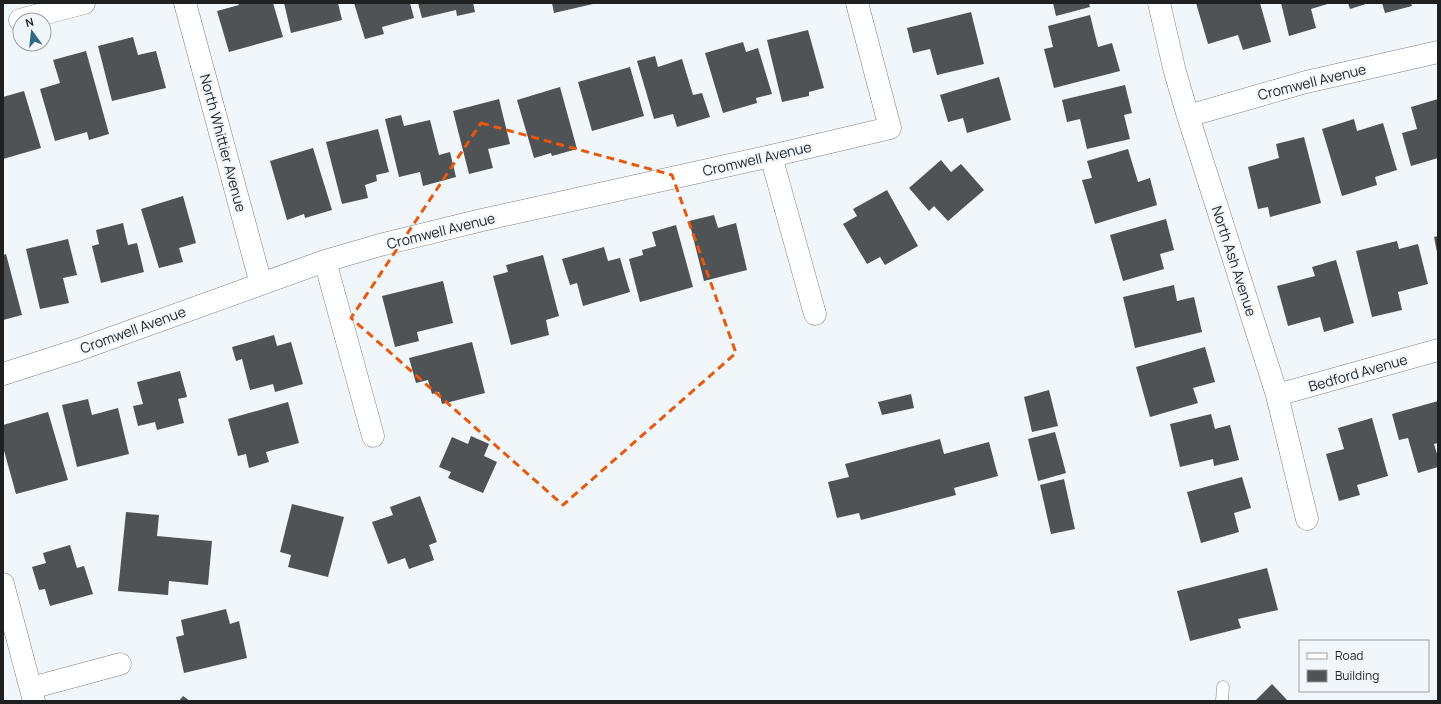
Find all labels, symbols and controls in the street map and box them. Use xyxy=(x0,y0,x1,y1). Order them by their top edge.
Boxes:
north arrow xyxy=(12,12,52,52)
text: N xyxy=(24,14,35,30)
street label: Cromwell Avenue xyxy=(1256,59,1368,104)
street label: North Whittier Avenue xyxy=(196,72,251,214)
street label: Cromwell Avenue xyxy=(701,137,813,180)
street label: North Ash Avenue xyxy=(1208,203,1261,318)
street label: Cromwell Avenue xyxy=(385,208,497,253)
street label: Cromwell Avenue xyxy=(77,302,188,357)
street label: Bedford Avenue xyxy=(1306,349,1409,396)
legend xyxy=(1299,640,1429,692)
text: Road xyxy=(1335,647,1363,664)
text: Building xyxy=(1335,667,1379,684)

